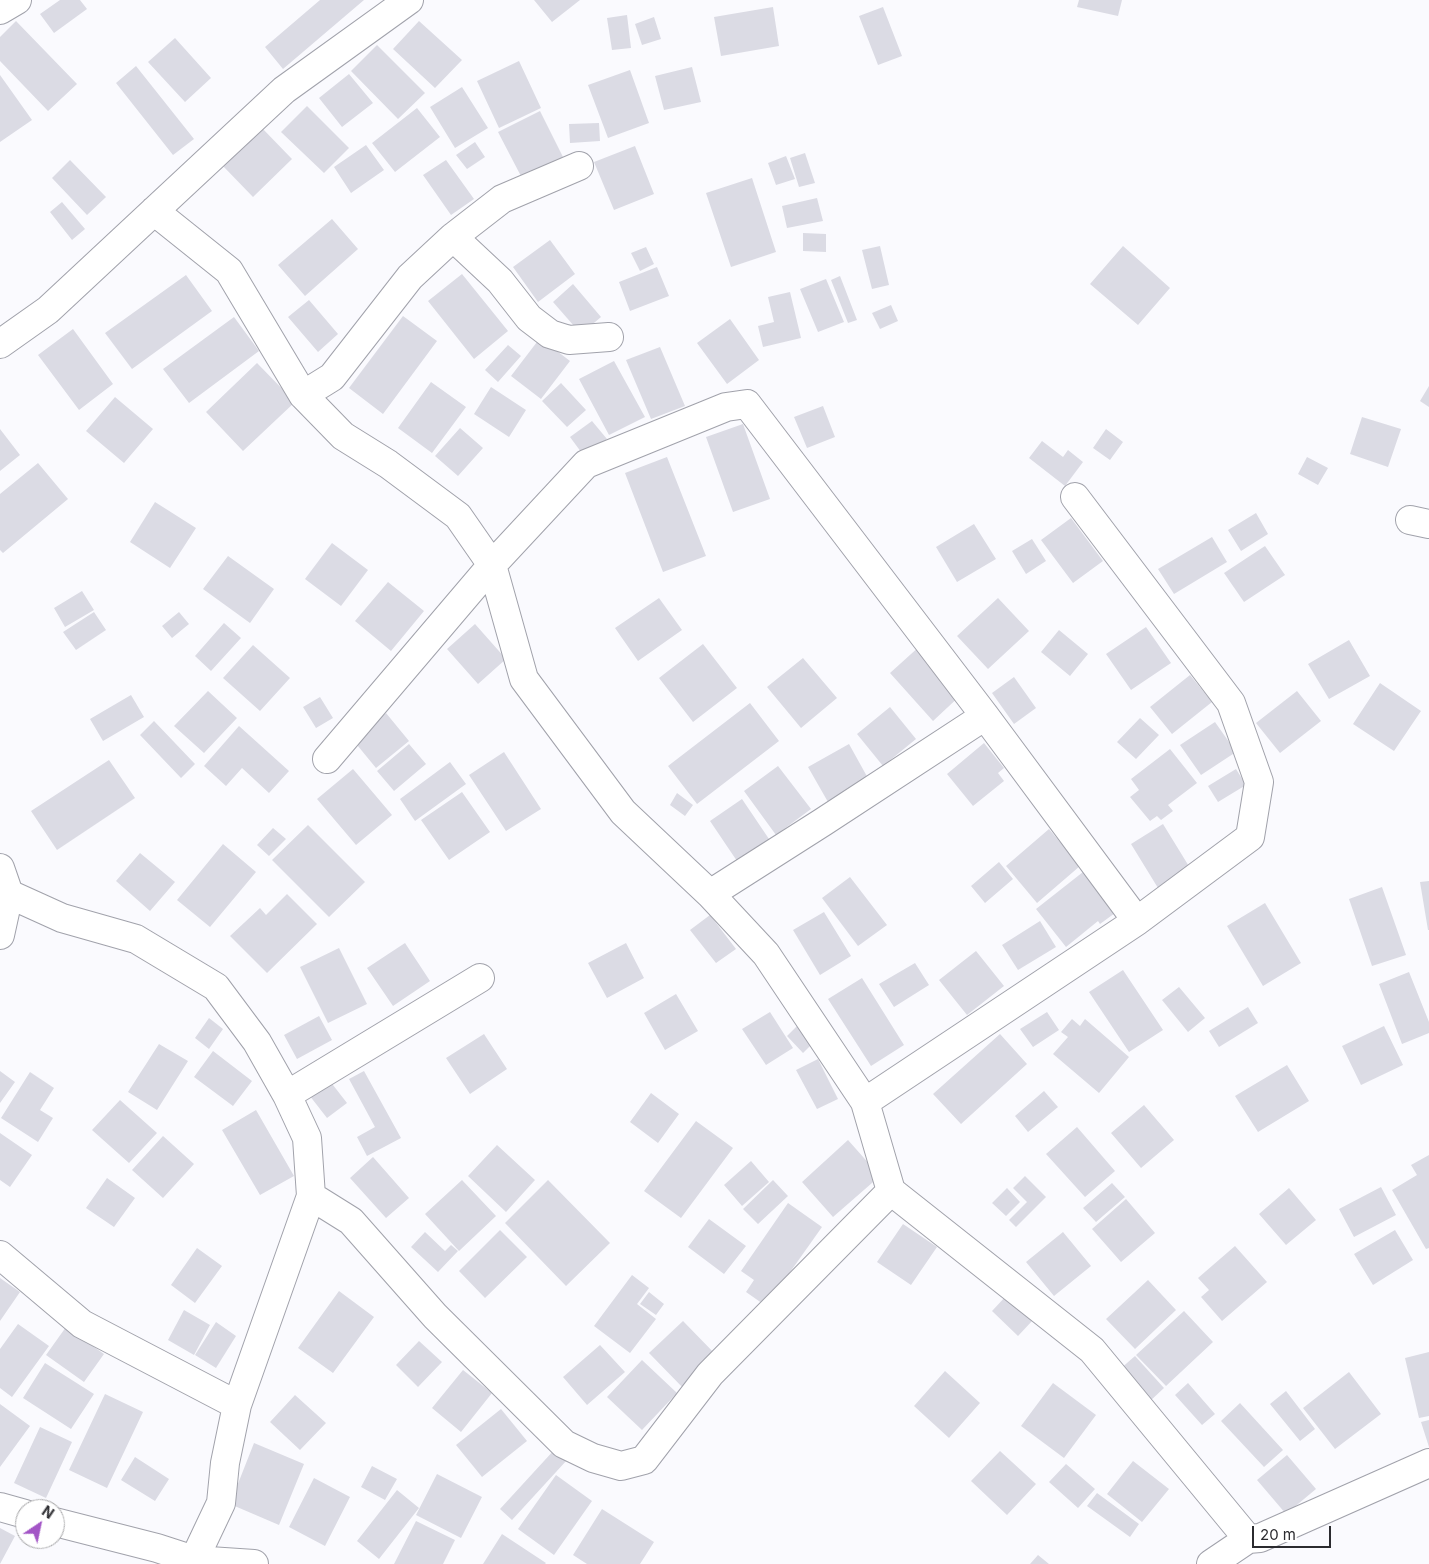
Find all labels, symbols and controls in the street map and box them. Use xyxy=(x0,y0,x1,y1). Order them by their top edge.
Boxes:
north arrow xyxy=(15,1499,65,1549)
text: N xyxy=(39,1502,57,1522)
scale bar xyxy=(1254,1516,1333,1548)
text: 20 m xyxy=(1260,1525,1296,1544)

